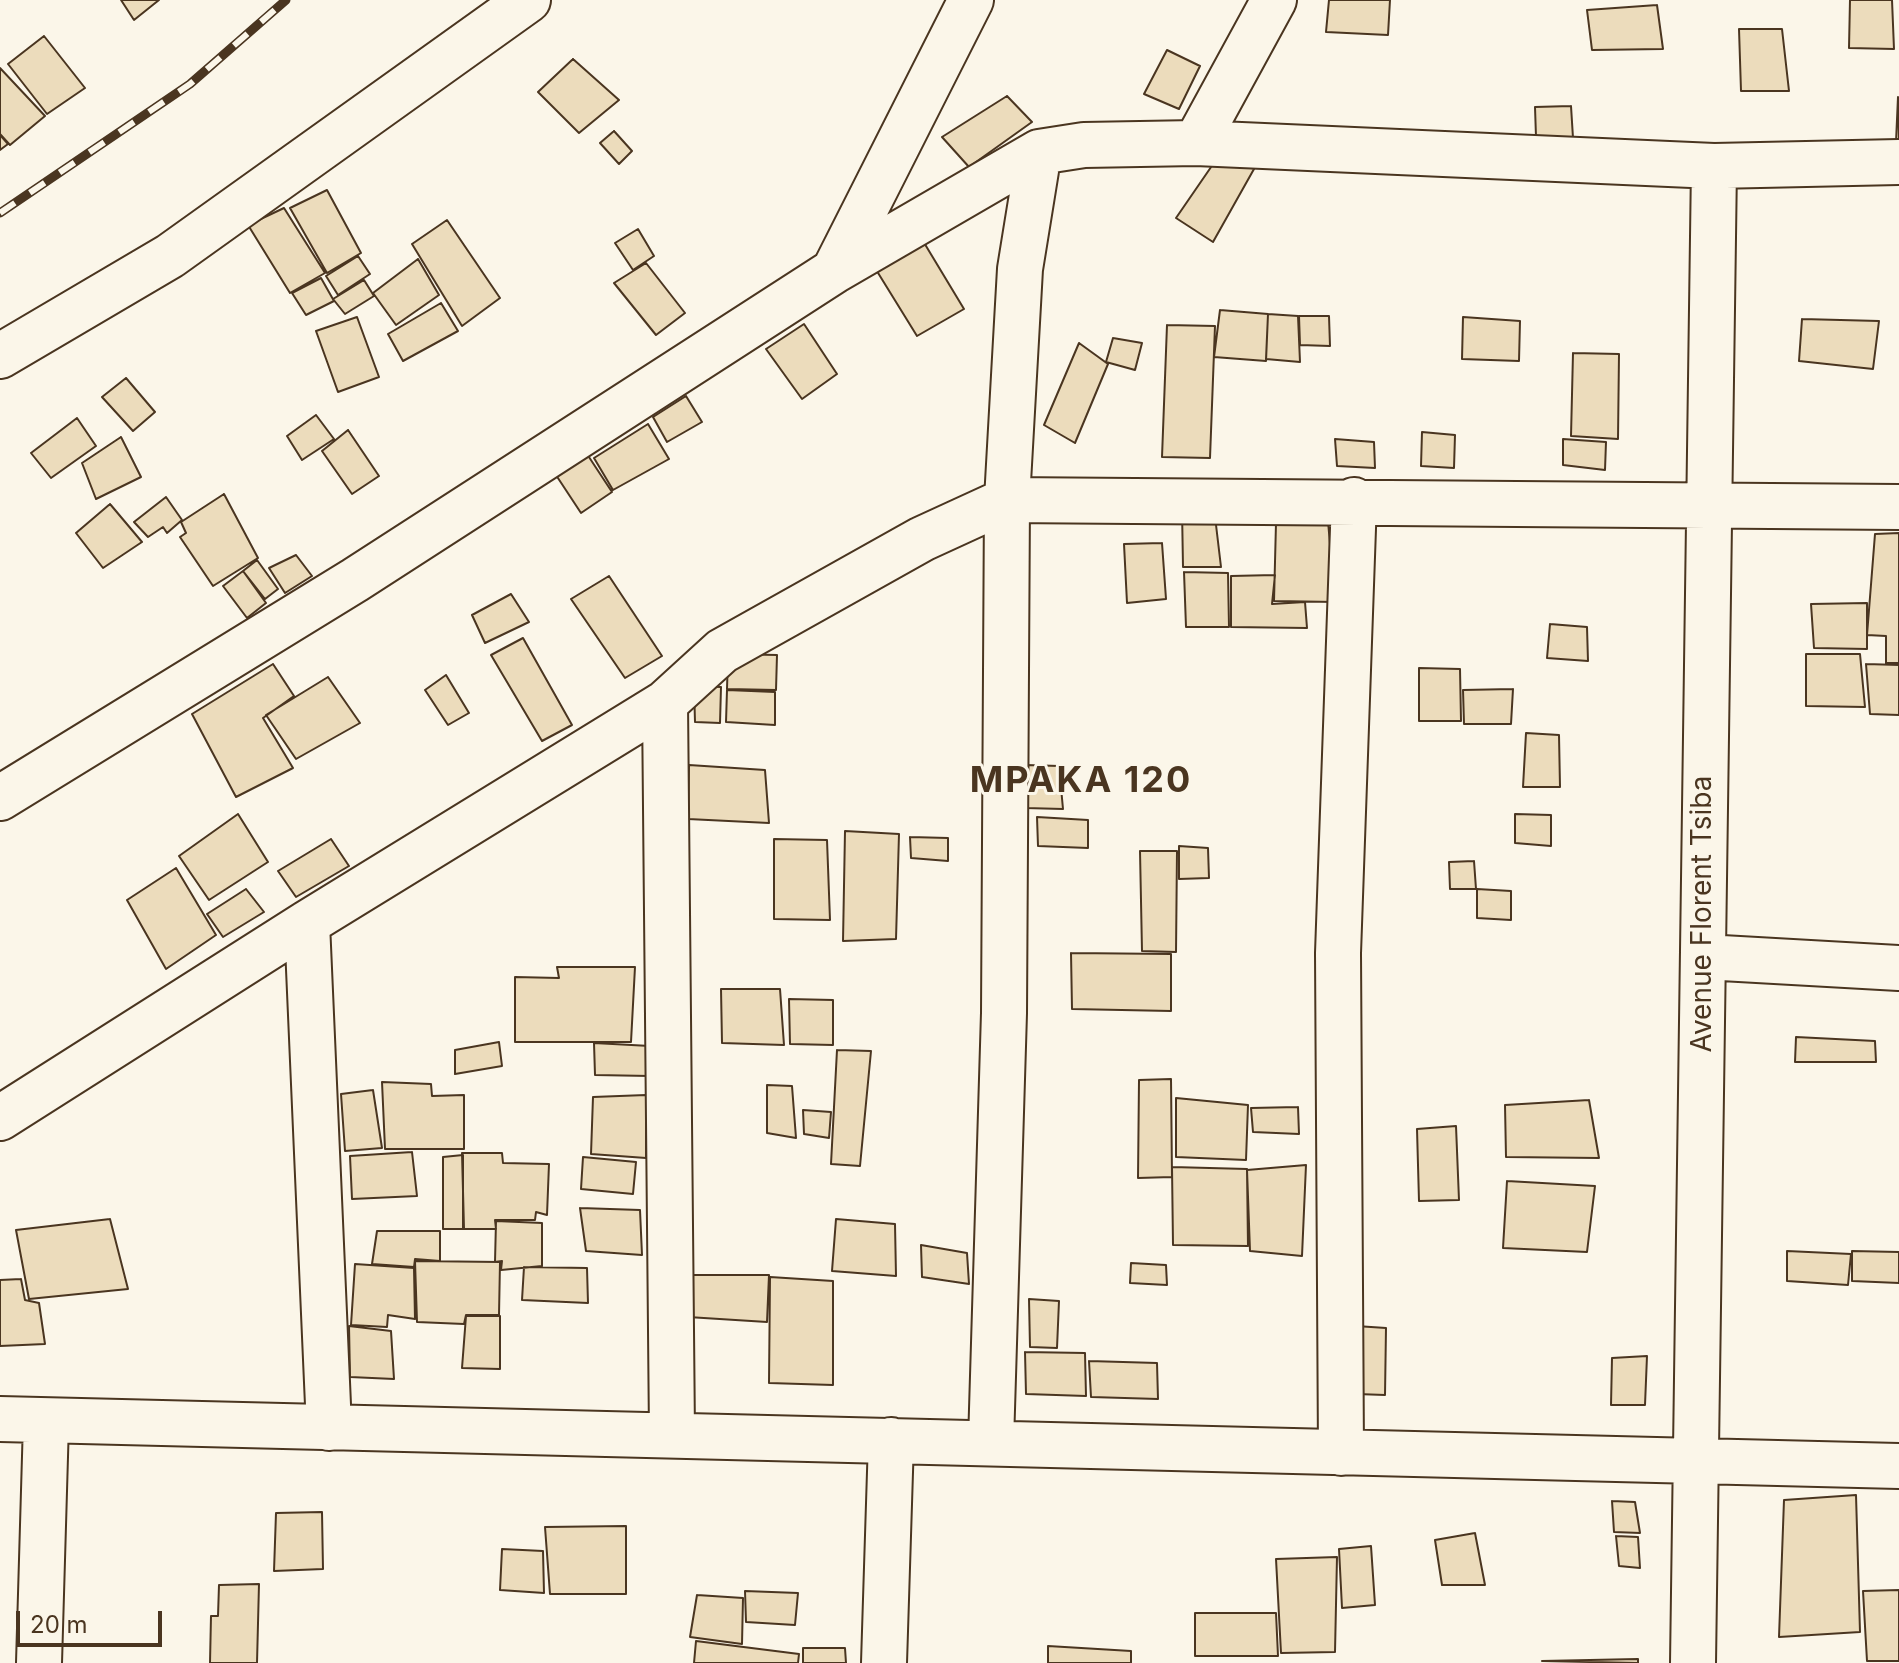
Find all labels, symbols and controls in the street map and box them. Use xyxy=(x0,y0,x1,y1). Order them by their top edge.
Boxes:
district label: MPAKA 120 xyxy=(970,759,1192,803)
street label: Avenue Florent Tsiba xyxy=(1686,775,1720,1053)
scale bar xyxy=(20,1595,166,1645)
text: 20 m xyxy=(30,1610,88,1639)

